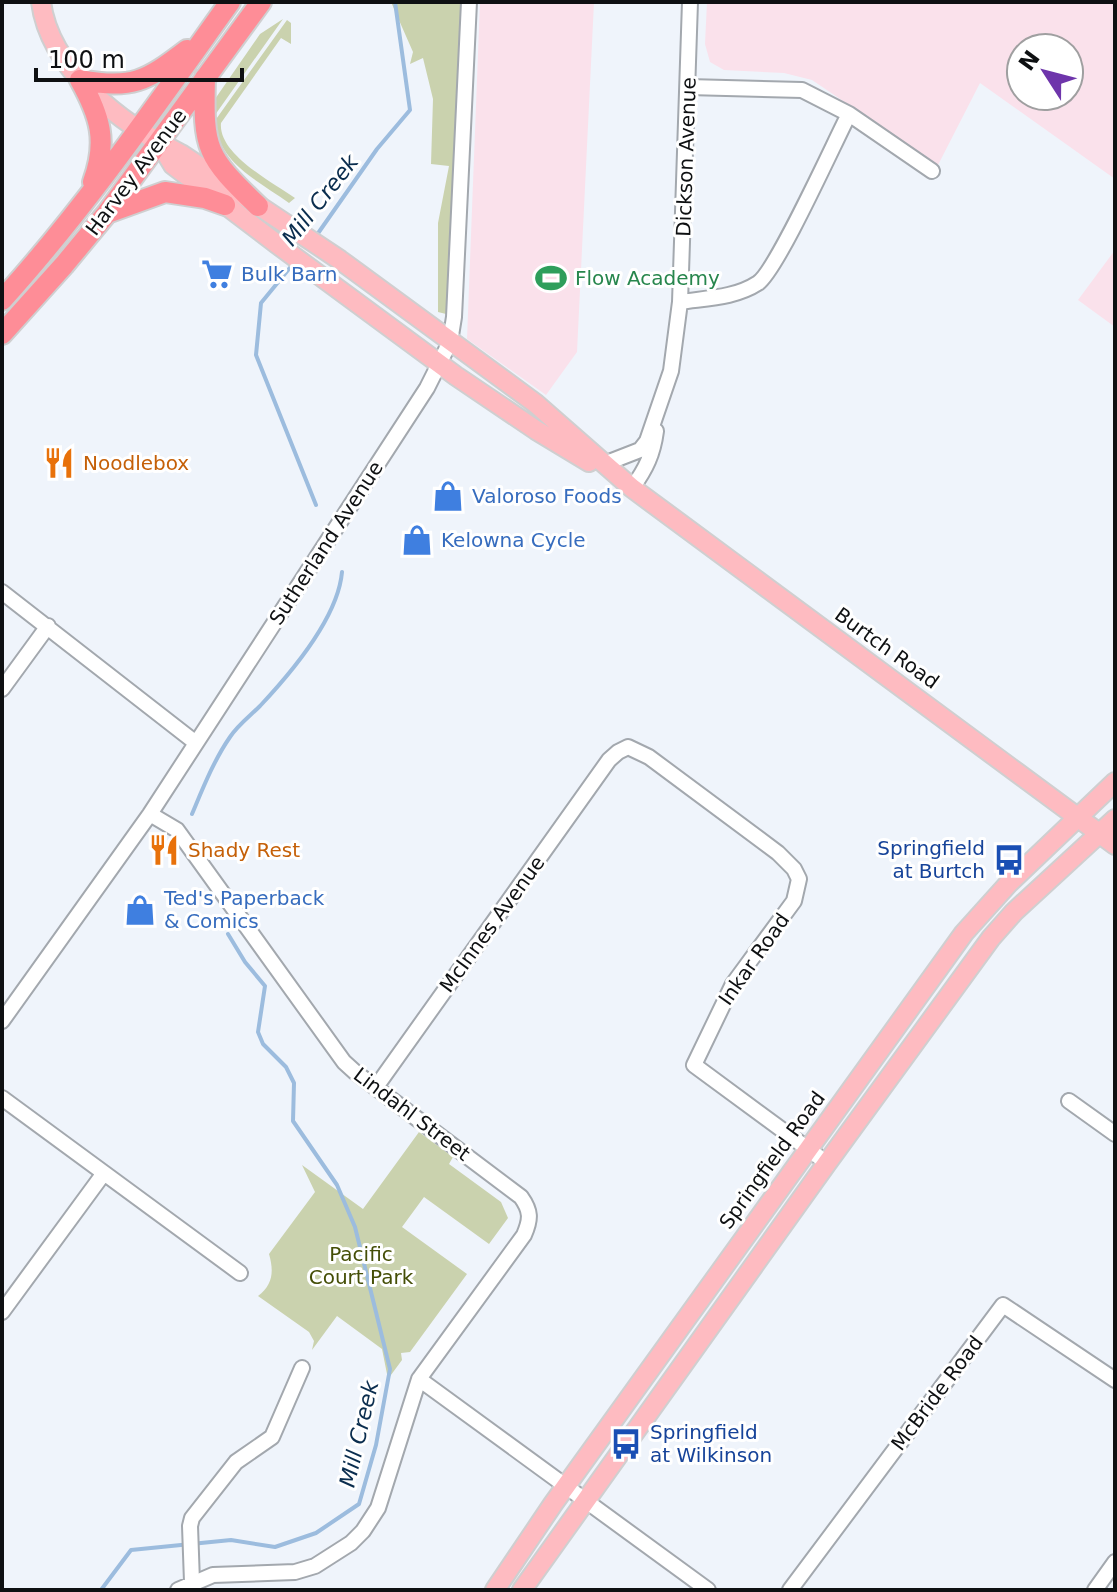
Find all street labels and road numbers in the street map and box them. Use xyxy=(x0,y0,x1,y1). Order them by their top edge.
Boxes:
street label: Dickson Avenue xyxy=(671,77,701,237)
street label: Harvey Avenue xyxy=(81,104,191,240)
street label: Sutherland Avenue xyxy=(264,457,388,629)
street label: Burtch Road xyxy=(830,602,944,694)
street label: McInnes Avenue xyxy=(434,851,550,997)
street label: Inkar Road xyxy=(714,908,794,1010)
street label: Lindahl Street xyxy=(349,1062,475,1166)
street label: Springfield Road xyxy=(714,1087,830,1233)
street label: McBride Road xyxy=(886,1331,988,1455)

